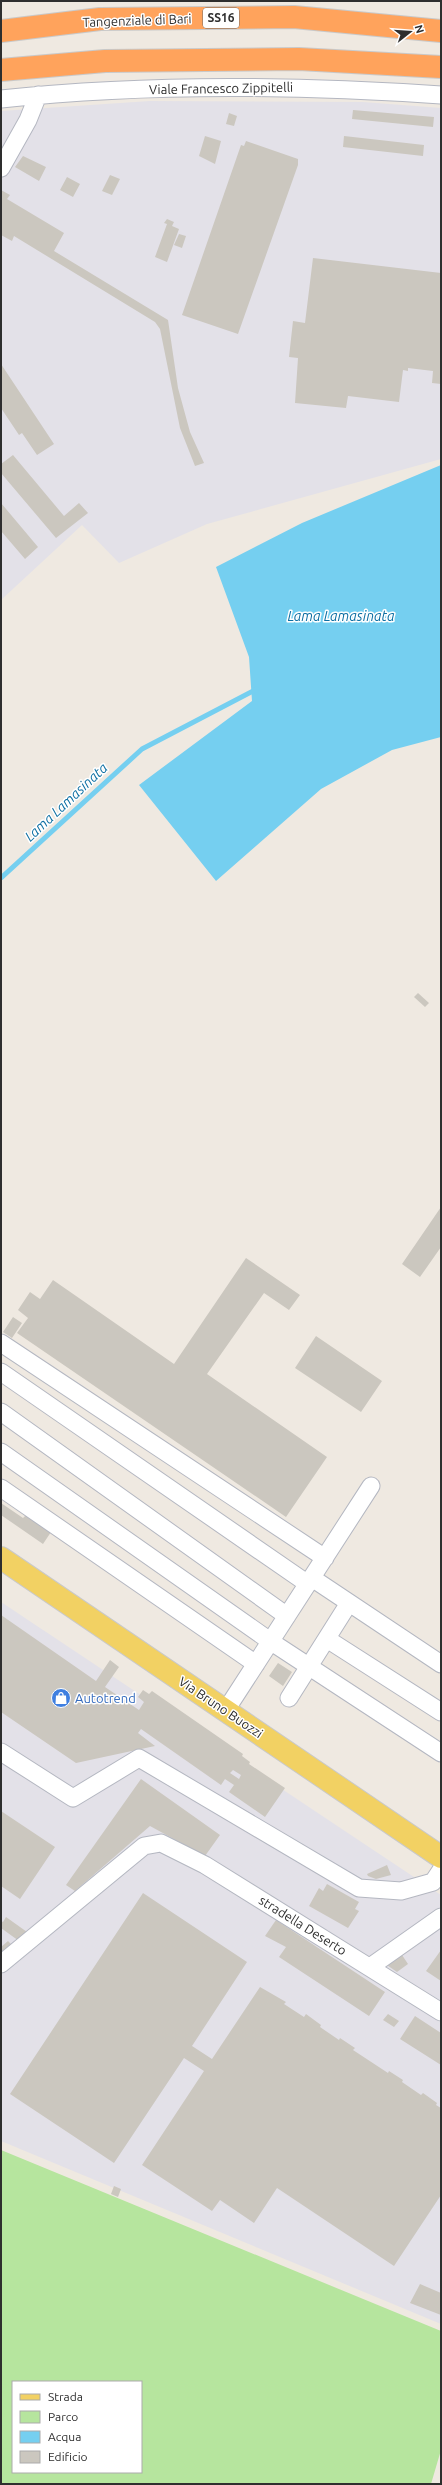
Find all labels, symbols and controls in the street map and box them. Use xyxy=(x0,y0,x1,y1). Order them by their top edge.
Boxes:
road number: SS16 xyxy=(203,8,239,28)
street label: Tangenziale di Bari xyxy=(82,11,192,29)
north arrow xyxy=(390,12,430,52)
text: N xyxy=(413,23,427,35)
street label: Viale Francesco Zippitelli xyxy=(149,80,293,96)
water label: Lama Lamasinata xyxy=(287,608,395,624)
water label: Lama Lamasinata xyxy=(21,759,111,844)
street label: Via Bruno Buozzi xyxy=(176,1674,266,1740)
shop icon: Autotrend xyxy=(50,1687,72,1709)
place label: Autotrend xyxy=(75,1691,136,1705)
street label: stradella Deserto xyxy=(257,1892,349,1958)
legend xyxy=(12,2381,142,2473)
text: Strada xyxy=(48,2390,83,2403)
text: Parco xyxy=(48,2410,78,2423)
text: Acqua xyxy=(48,2430,81,2443)
text: Edificio xyxy=(48,2450,88,2463)

